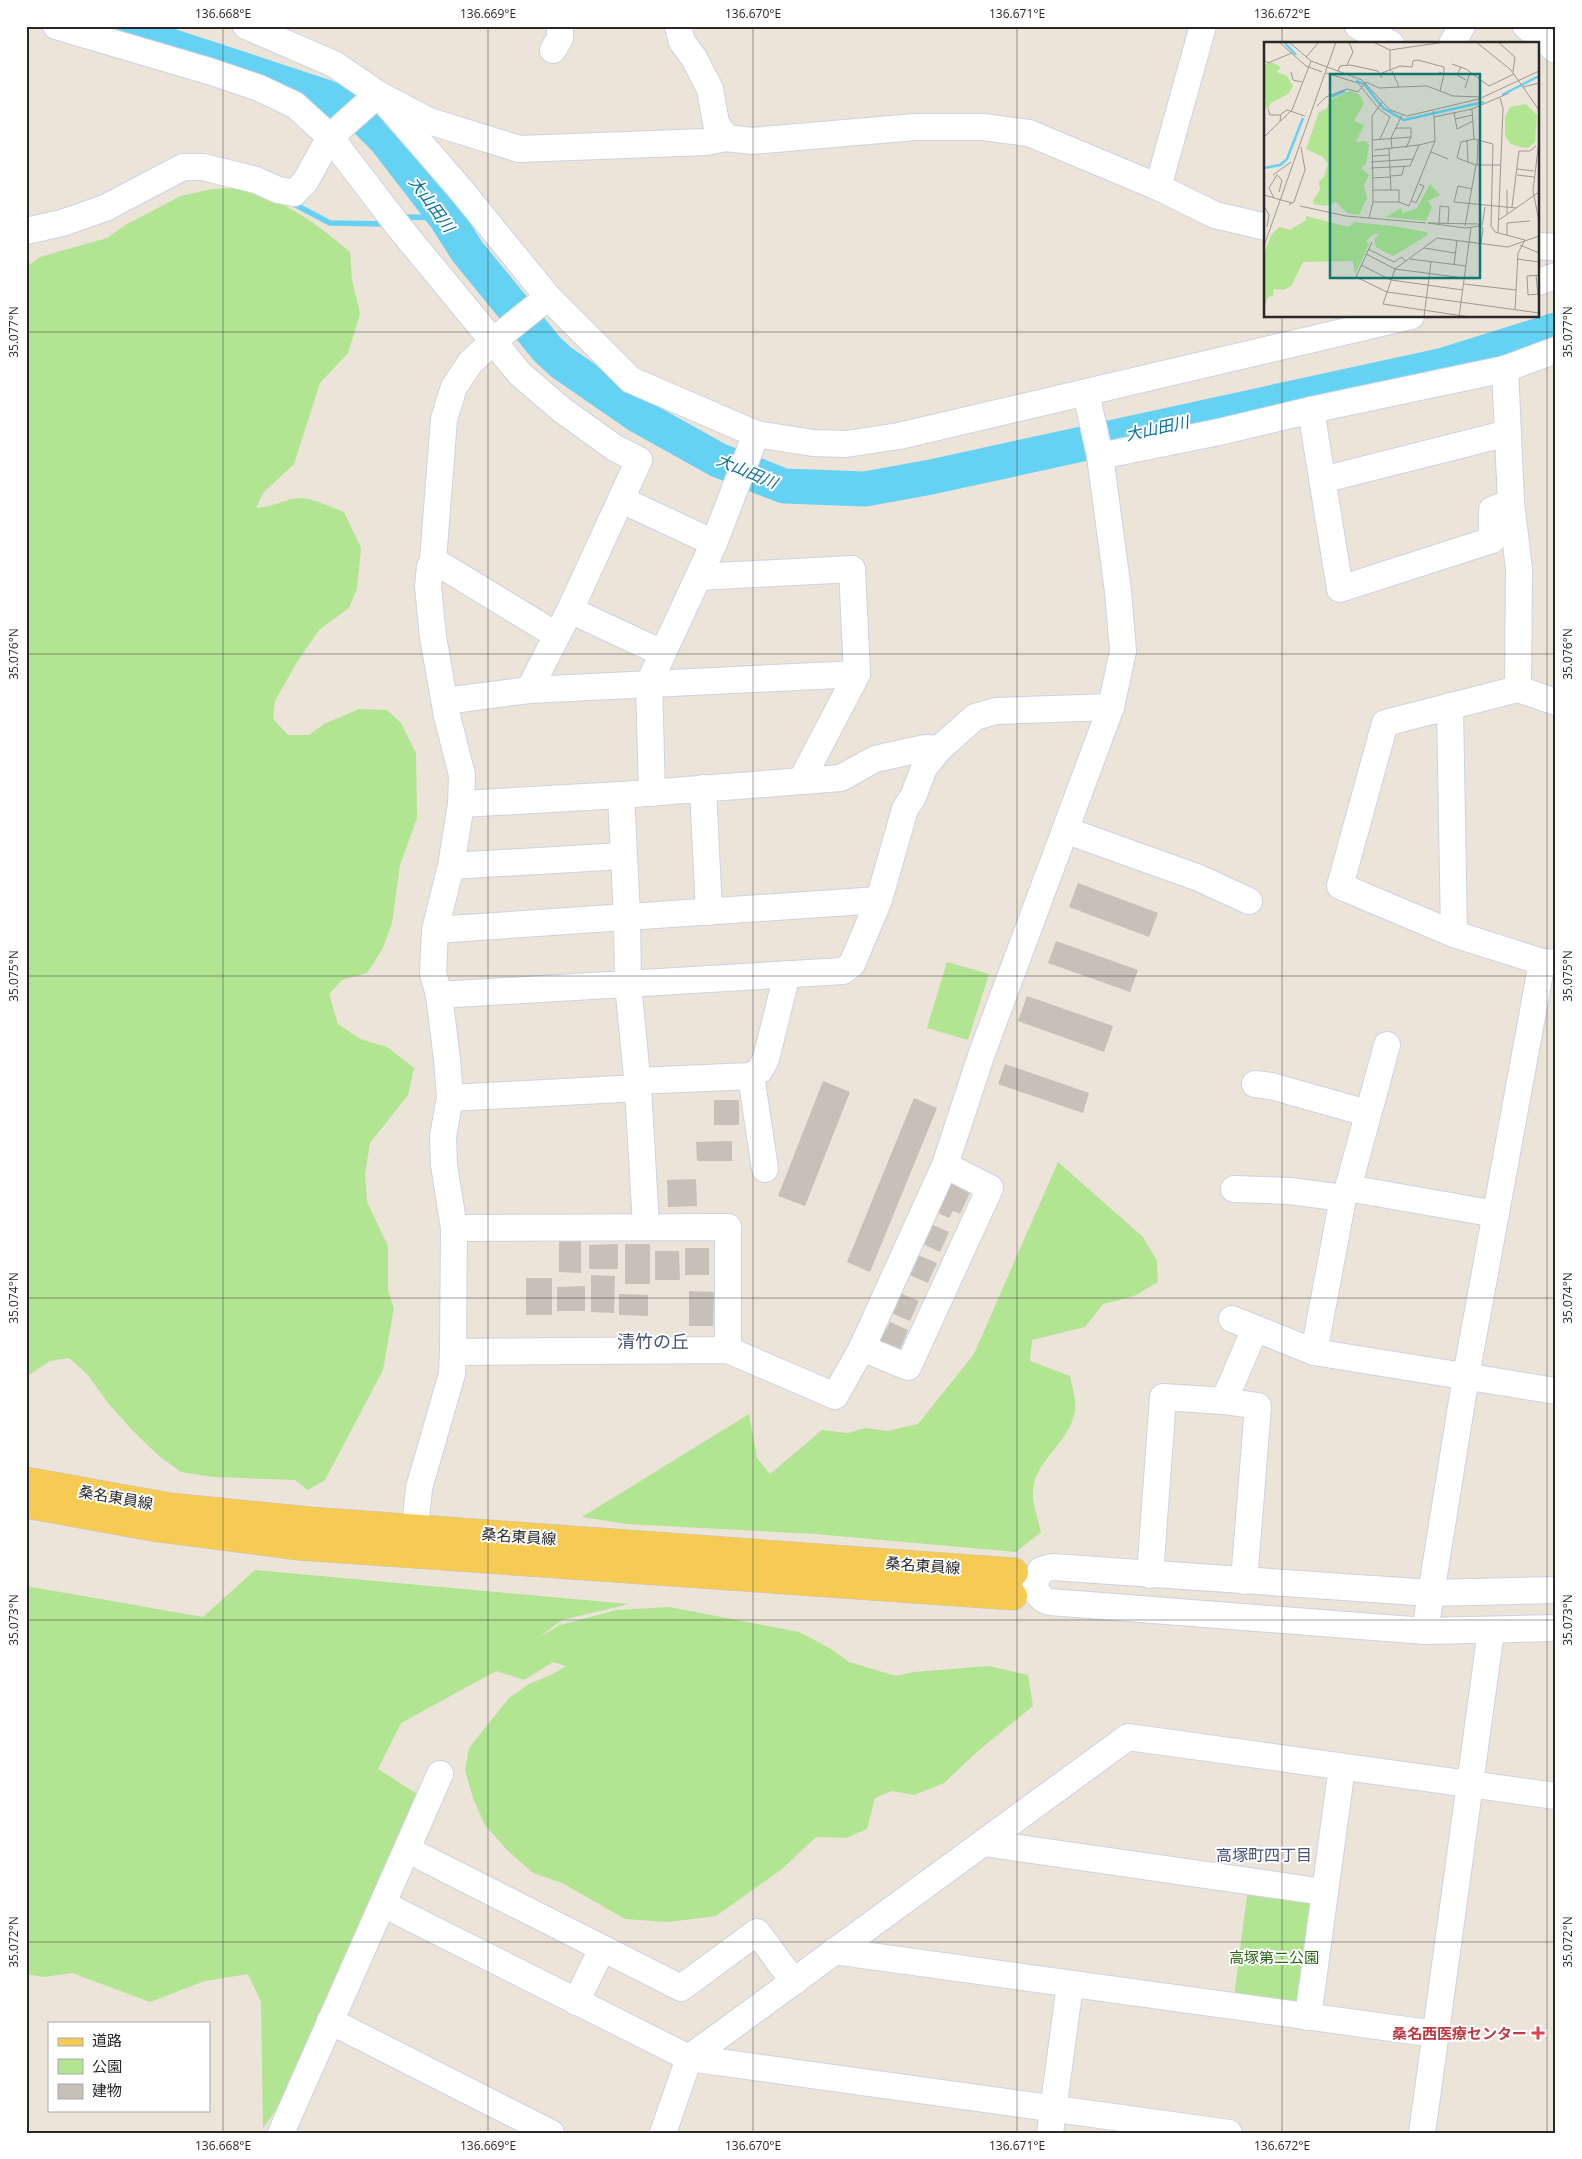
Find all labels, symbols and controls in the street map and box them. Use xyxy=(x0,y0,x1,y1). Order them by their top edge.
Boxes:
text: 136.668°E xyxy=(195,5,251,22)
text: 136.669°E xyxy=(460,5,516,22)
text: 136.670°E xyxy=(725,5,781,22)
text: 136.671°E xyxy=(989,5,1045,22)
text: 136.672°E xyxy=(1254,5,1310,22)
inset map xyxy=(1264,42,1540,318)
water label: 大山田川 xyxy=(404,172,461,238)
text: 35.077°N xyxy=(5,306,22,358)
text: 35.077°N xyxy=(1559,306,1576,358)
water label: 大山田川 xyxy=(1123,410,1193,445)
water label: 大山田川 xyxy=(713,448,783,494)
text: 35.076°N xyxy=(5,628,22,680)
text: 35.076°N xyxy=(1559,628,1576,680)
text: 35.075°N xyxy=(5,950,22,1002)
text: 35.075°N xyxy=(1559,950,1576,1002)
text: 35.074°N xyxy=(5,1272,22,1324)
text: 35.074°N xyxy=(1559,1272,1576,1324)
district label: 清竹の丘 xyxy=(617,1329,689,1353)
street label: 桑名東員線 xyxy=(77,1481,155,1513)
street label: 桑名東員線 xyxy=(481,1523,557,1549)
street label: 桑名東員線 xyxy=(885,1552,961,1578)
text: 35.073°N xyxy=(5,1594,22,1646)
text: 35.073°N xyxy=(1559,1594,1576,1646)
district label: 高塚町四丁目 xyxy=(1216,1844,1312,1866)
text: 35.072°N xyxy=(5,1916,22,1968)
text: 35.072°N xyxy=(1559,1916,1576,1968)
park label: 高塚第二公園 xyxy=(1229,1947,1319,1967)
legend xyxy=(48,2022,210,2112)
place label: 桑名西医療センター xyxy=(1392,2023,1527,2043)
marker: 桑名西医療センター xyxy=(1531,2026,1545,2040)
text: 道路 xyxy=(92,2030,122,2050)
text: 公園 xyxy=(92,2056,122,2076)
text: 建物 xyxy=(92,2080,122,2100)
text: 136.668°E xyxy=(195,2137,251,2154)
text: 136.669°E xyxy=(460,2137,516,2154)
text: 136.670°E xyxy=(725,2137,781,2154)
text: 136.671°E xyxy=(989,2137,1045,2154)
text: 136.672°E xyxy=(1254,2137,1310,2154)

